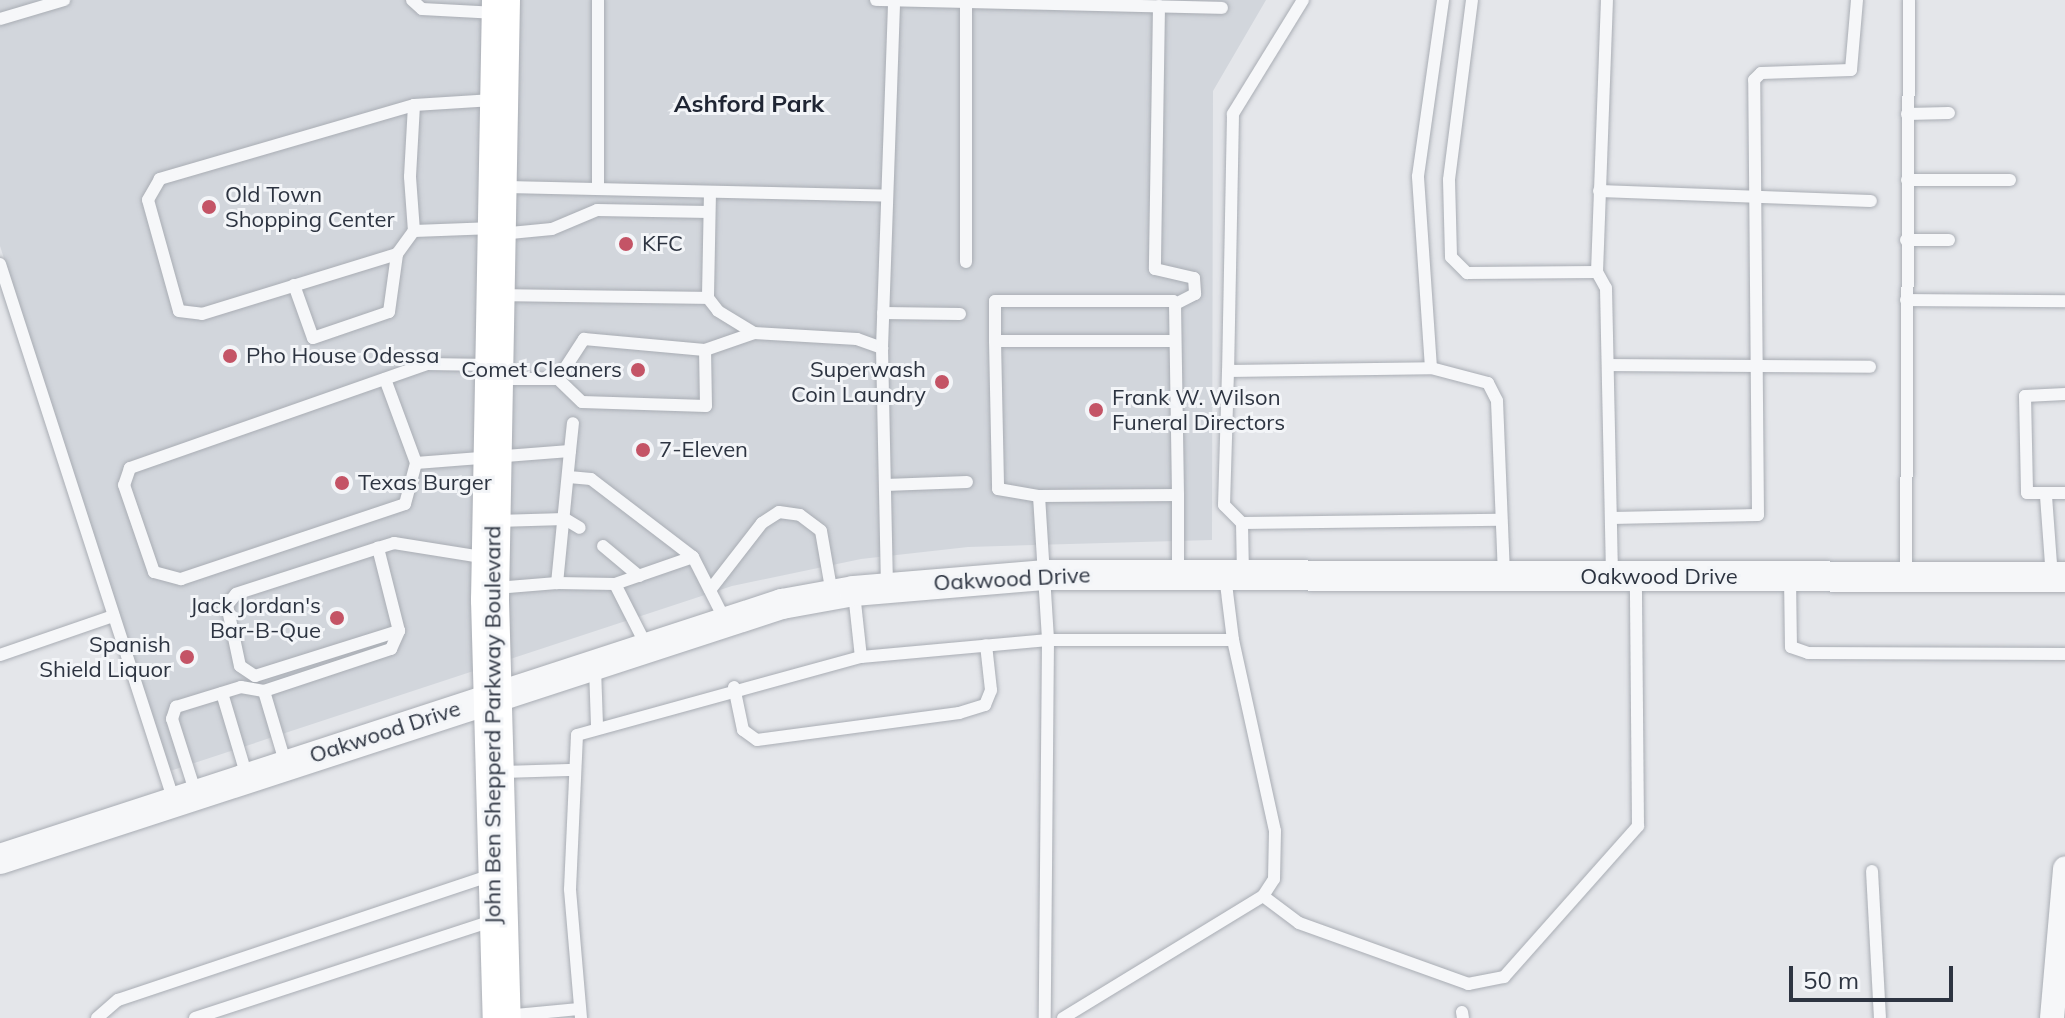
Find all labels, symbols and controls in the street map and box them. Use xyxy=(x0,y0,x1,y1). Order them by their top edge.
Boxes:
district label: Ashford Park xyxy=(674,90,824,118)
place label: Old Town Shopping Center xyxy=(225,181,394,232)
marker: Old Town Shopping Center xyxy=(200,198,218,216)
place label: KFC xyxy=(642,231,683,257)
marker: KFC xyxy=(617,235,635,253)
place label: Pho House Odessa xyxy=(246,343,439,369)
marker: Pho House Odessa xyxy=(221,347,239,365)
place label: Superwash Coin Laundry xyxy=(791,356,926,408)
place label: Comet Cleaners xyxy=(461,357,622,383)
marker: Comet Cleaners xyxy=(629,361,647,379)
marker: Superwash Coin Laundry xyxy=(933,373,951,391)
place label: Frank W. Wilson Funeral Directors xyxy=(1112,384,1285,436)
marker: Frank W. Wilson Funeral Directors xyxy=(1087,401,1105,419)
place label: 7-Eleven xyxy=(659,437,748,463)
marker: 7-Eleven xyxy=(634,441,652,459)
place label: Texas Burger xyxy=(358,470,492,496)
marker: Texas Burger xyxy=(333,474,351,492)
street label: John Ben Shepperd Parkway Boulevard xyxy=(480,526,506,924)
street label: Oakwood Drive xyxy=(933,562,1091,596)
street label: Oakwood Drive xyxy=(1580,564,1738,590)
place label: Jack Jordan's Bar-B-Que xyxy=(190,592,321,644)
marker: Jack Jordan's Bar-B-Que xyxy=(328,609,346,627)
place label: Spanish Shield Liquor xyxy=(39,631,171,682)
marker: Spanish Shield Liquor xyxy=(178,648,196,666)
street label: Oakwood Drive xyxy=(306,695,464,769)
scale bar xyxy=(1793,950,1957,1000)
text: 50 m xyxy=(1803,965,1859,995)

